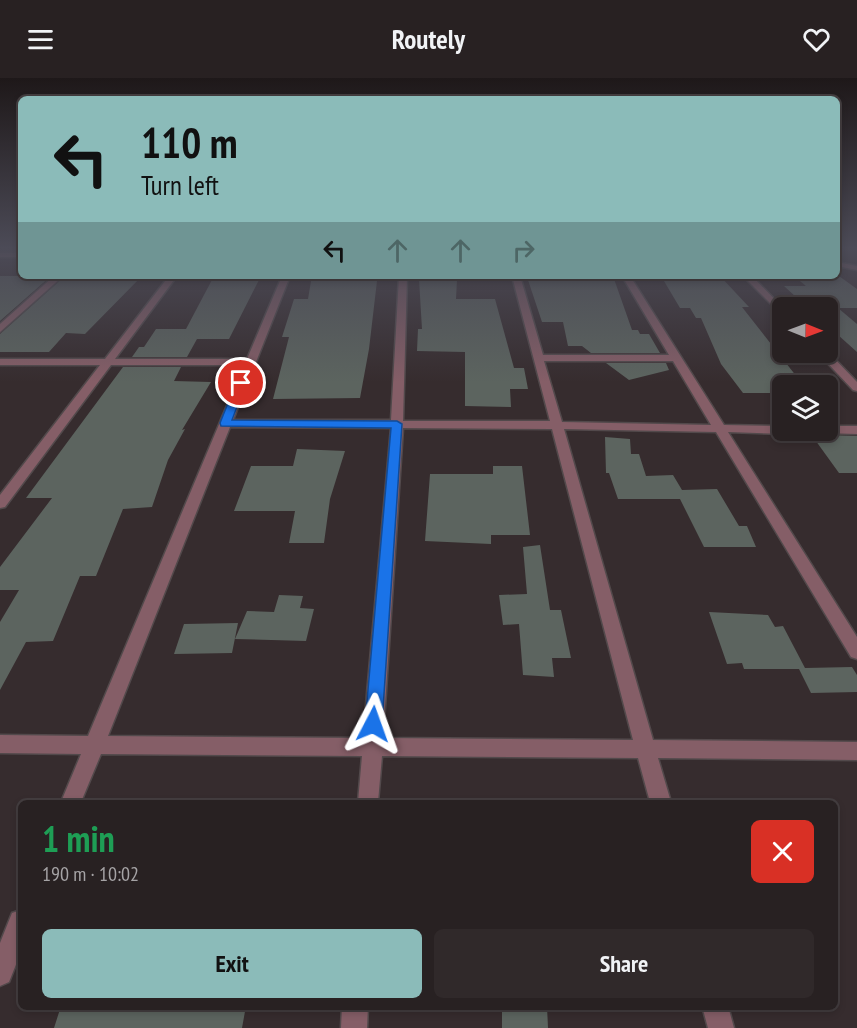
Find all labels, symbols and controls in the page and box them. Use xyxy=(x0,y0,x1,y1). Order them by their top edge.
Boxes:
text: Routely xyxy=(392,22,465,56)
icon: menu xyxy=(24,23,57,56)
icon: heart xyxy=(800,23,833,56)
text: 110 m xyxy=(141,115,238,170)
icon: left xyxy=(42,120,120,198)
text: Turn left xyxy=(141,168,219,202)
icon: left xyxy=(318,234,351,267)
icon: ahead xyxy=(381,234,414,267)
icon: ahead xyxy=(444,234,477,267)
icon: right xyxy=(507,234,540,267)
north arrow xyxy=(772,297,838,363)
map controls xyxy=(772,297,838,441)
pin xyxy=(215,357,266,408)
icon: arrive xyxy=(224,366,257,399)
button: layers xyxy=(772,375,838,441)
position arrow xyxy=(341,692,405,756)
text: 1 min xyxy=(42,815,115,862)
button: close xyxy=(751,820,814,883)
text: 190 m · 10:02 xyxy=(42,861,139,887)
button: Exit xyxy=(42,929,422,998)
button: Share xyxy=(434,929,814,998)

